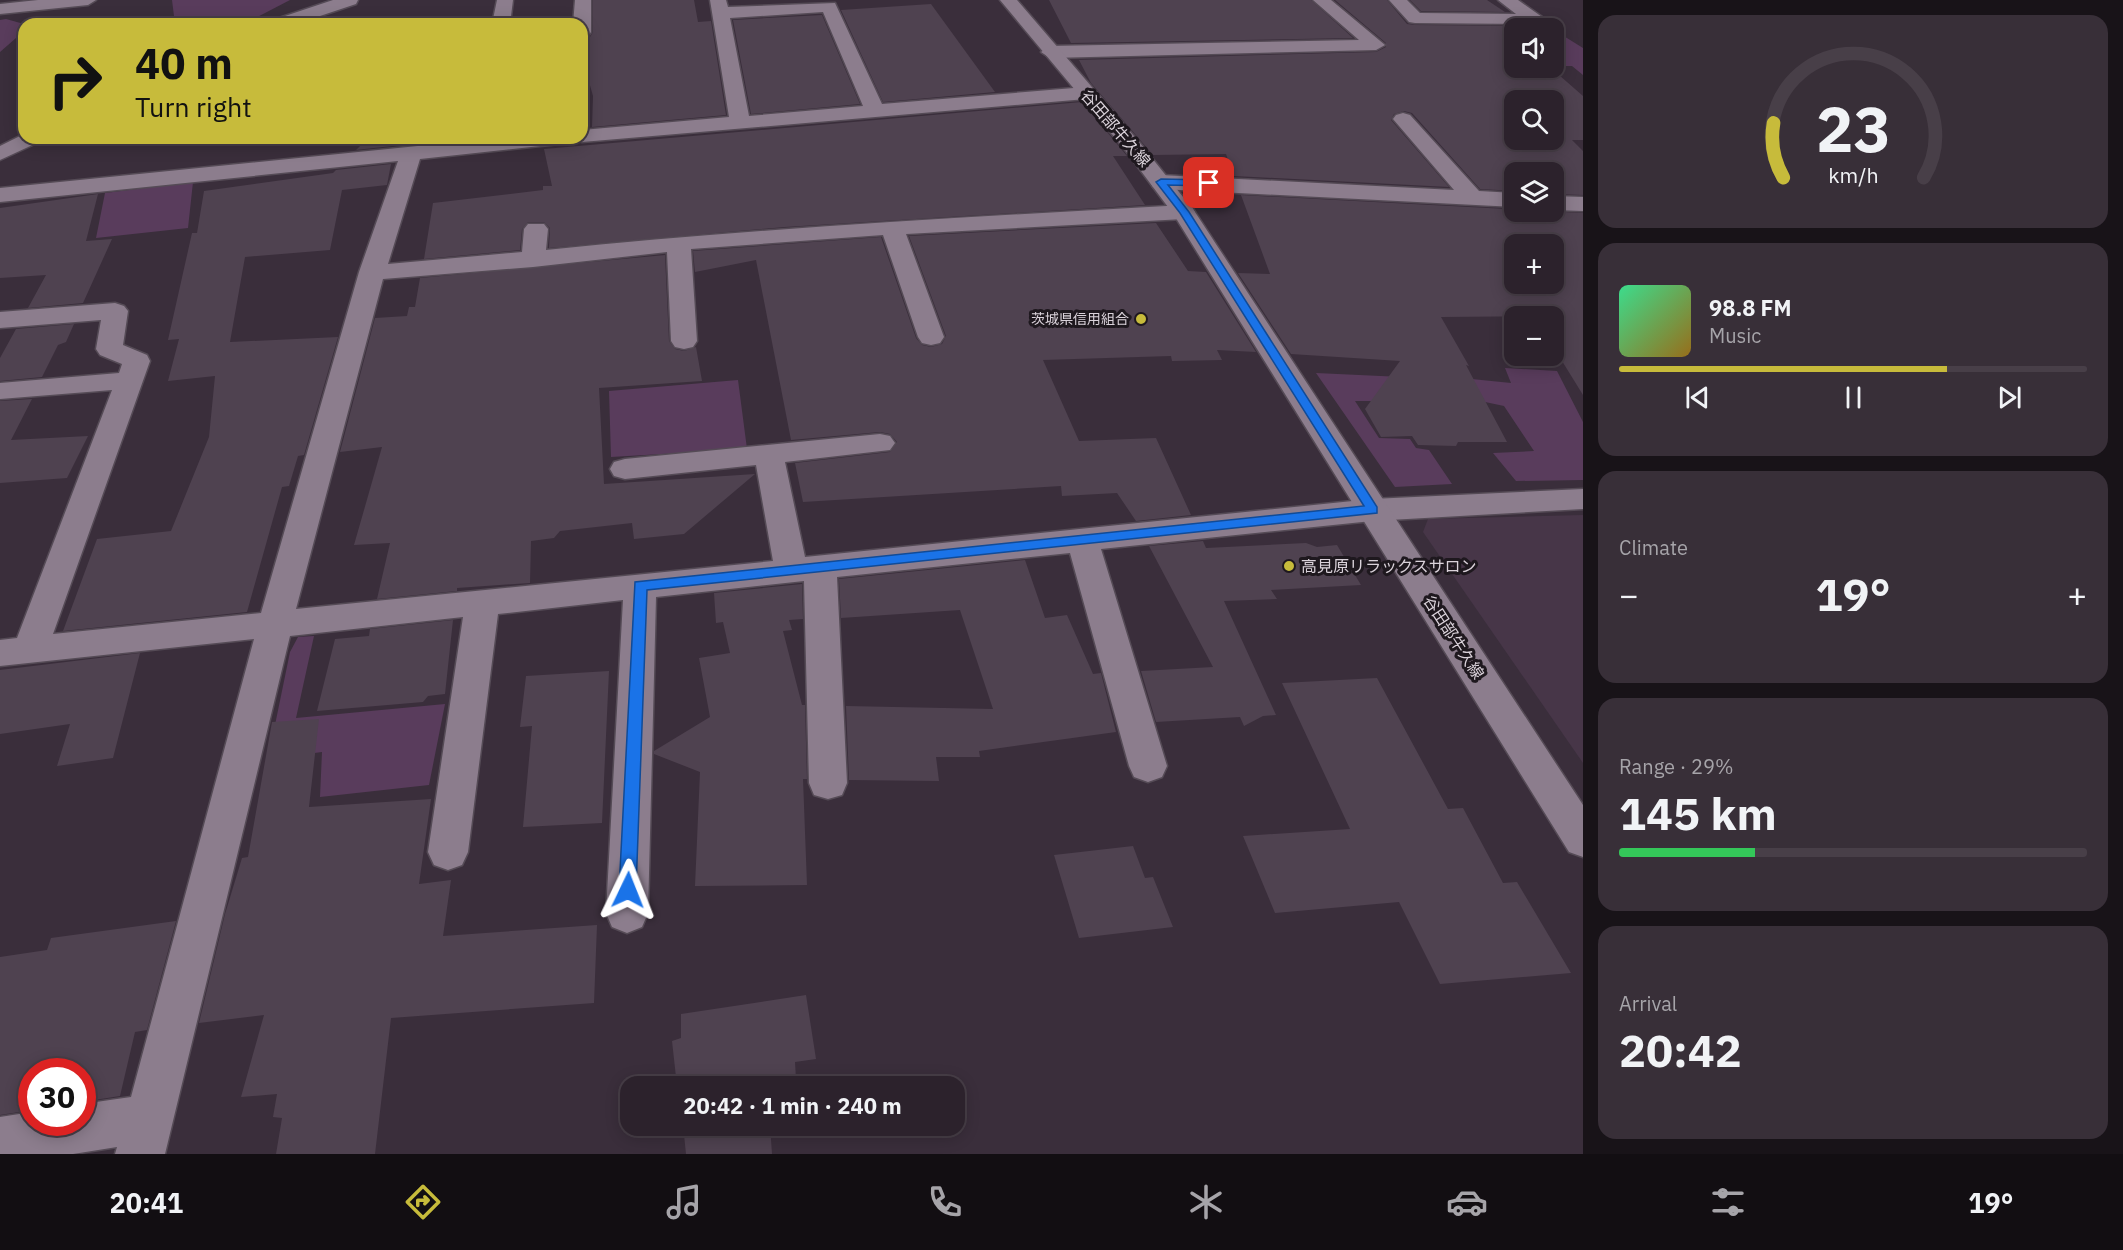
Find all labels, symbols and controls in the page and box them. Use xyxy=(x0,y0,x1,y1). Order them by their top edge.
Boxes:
map controls xyxy=(1504,18,1564,366)
button: sound xyxy=(1504,18,1564,78)
text: 40 m xyxy=(135,36,233,91)
icon: right xyxy=(36,42,114,120)
street label: 谷田部牛久線 xyxy=(1077,85,1155,171)
text: Turn right xyxy=(135,89,252,124)
text: 23 xyxy=(1816,89,1890,170)
button: search xyxy=(1504,90,1564,150)
pin xyxy=(1183,157,1234,208)
button: layers xyxy=(1504,162,1564,222)
text: km/h xyxy=(1828,162,1878,190)
icon: arrive xyxy=(1192,166,1225,199)
button: + xyxy=(1504,234,1564,294)
text: 98.8 FM xyxy=(1709,293,1792,322)
button: − xyxy=(1504,306,1564,366)
place label: 茨城県信用組合 xyxy=(1031,310,1129,328)
marker: 茨城県信用組合 xyxy=(1134,312,1148,326)
text: Music xyxy=(1709,322,1761,349)
icon: previous xyxy=(1681,381,1714,414)
icon: pause xyxy=(1837,381,1870,414)
icon: next xyxy=(1993,381,2026,414)
text: Climate xyxy=(1619,534,1688,561)
place label: 高見原リラックスサロン xyxy=(1301,556,1477,576)
marker: 高見原リラックスサロン xyxy=(1282,559,1296,573)
text: 19° xyxy=(1815,565,1891,623)
text: − xyxy=(1619,573,1639,616)
text: + xyxy=(2067,573,2087,616)
street label: 谷田部牛久線 xyxy=(1419,591,1489,683)
text: Range · 29% xyxy=(1619,753,1734,780)
text: 145 km xyxy=(1619,784,1777,842)
position arrow xyxy=(596,858,660,922)
text: Arrival xyxy=(1619,990,1677,1017)
text: 20:42 xyxy=(1619,1021,1742,1079)
speed limit sign: 30 xyxy=(18,1058,96,1136)
text: 20:42 · 1 min · 240 m xyxy=(683,1091,902,1120)
icon: directions xyxy=(402,1181,444,1223)
icon: music xyxy=(663,1181,705,1223)
icon: phone xyxy=(924,1181,966,1223)
icon: climate xyxy=(1185,1181,1227,1223)
icon: car xyxy=(1446,1181,1488,1223)
icon: filters xyxy=(1707,1181,1749,1223)
text: 20:41 xyxy=(110,1185,183,1220)
text: 19° xyxy=(1968,1185,2013,1220)

